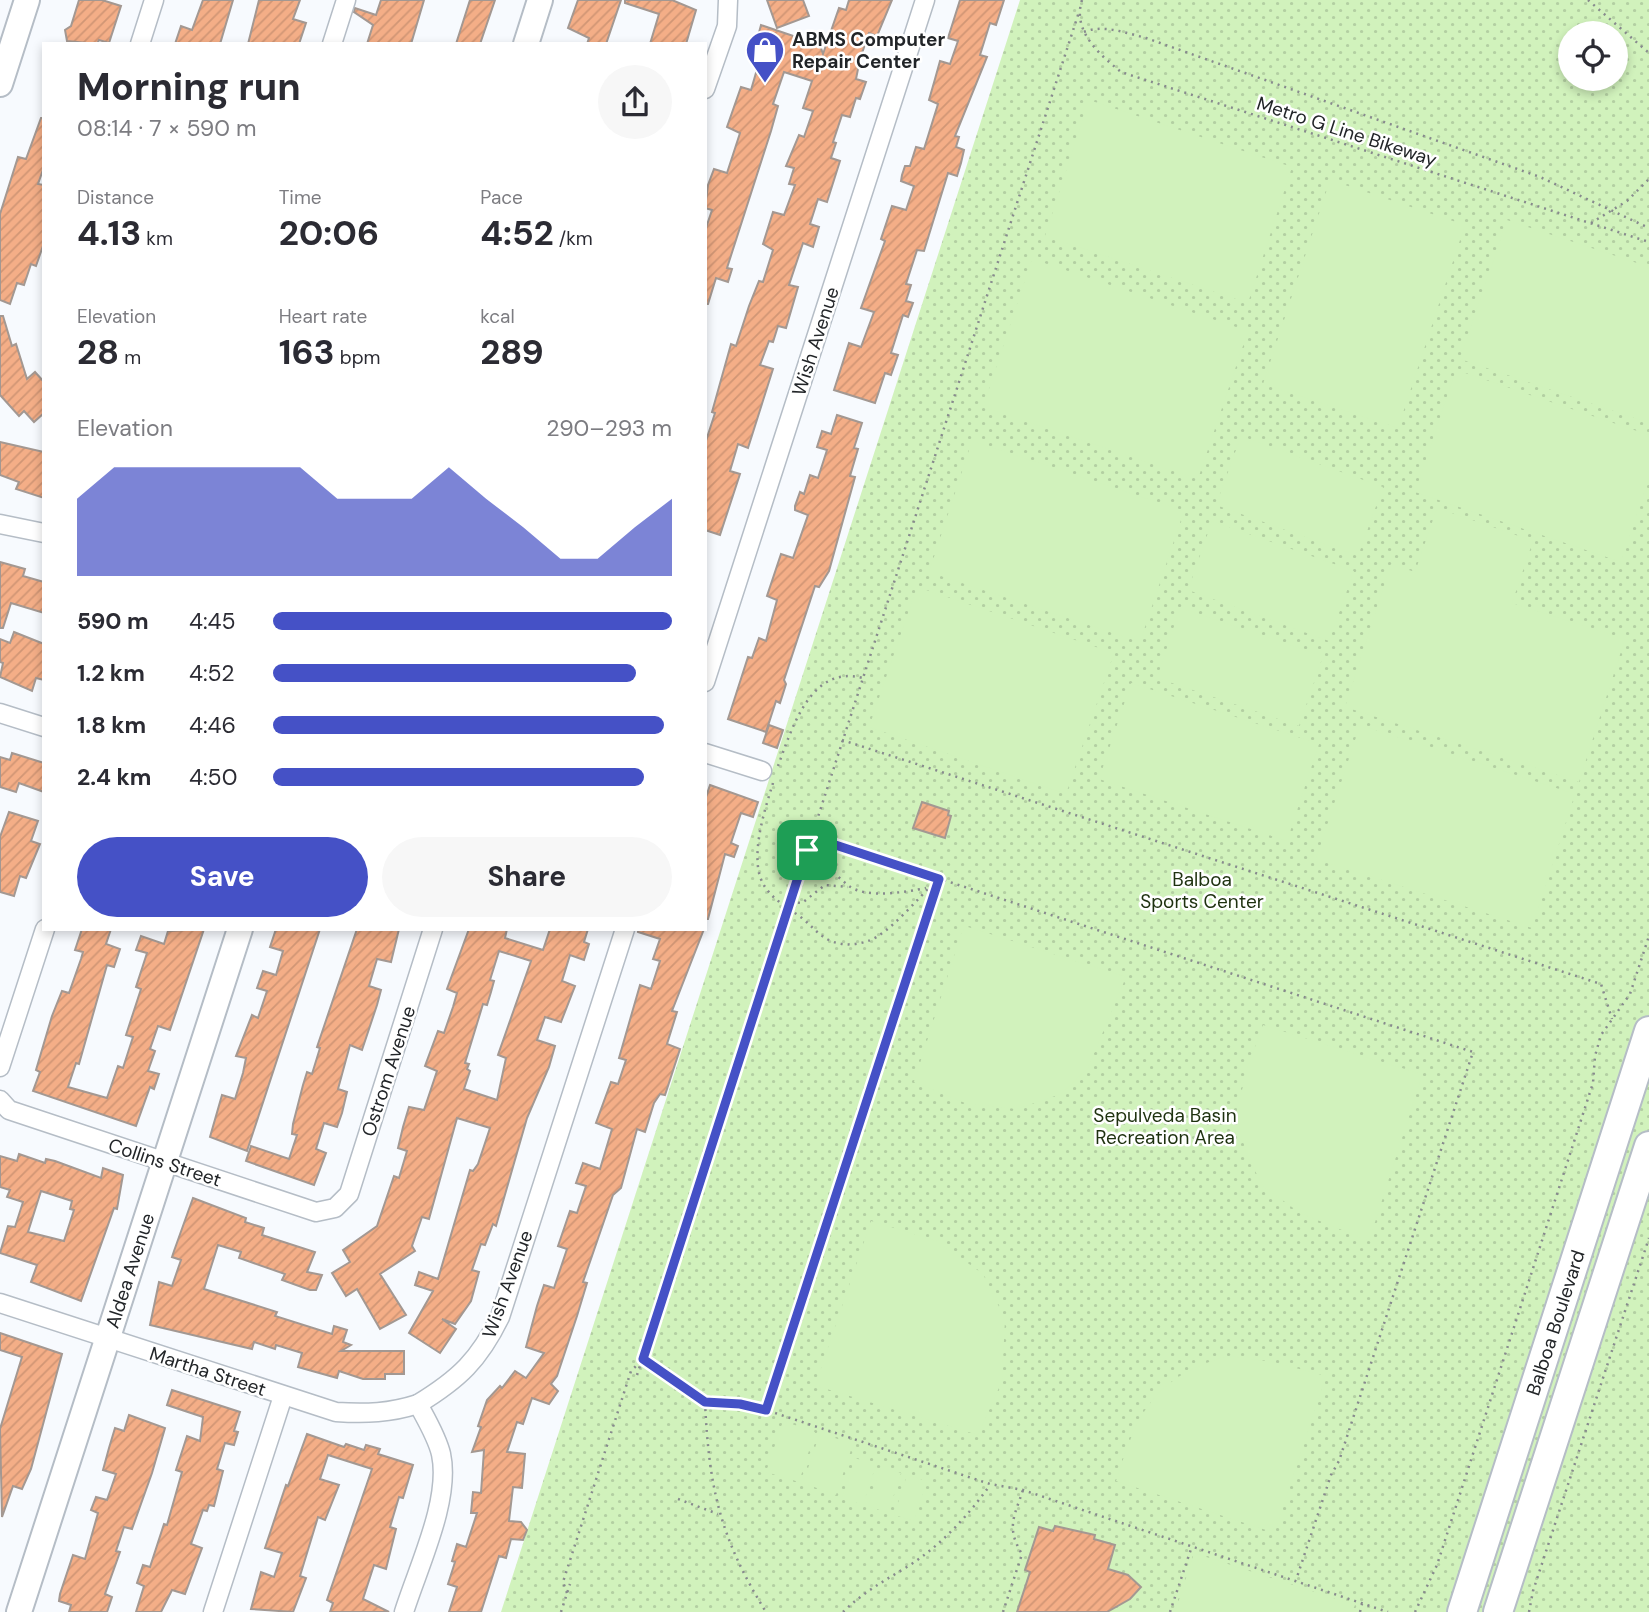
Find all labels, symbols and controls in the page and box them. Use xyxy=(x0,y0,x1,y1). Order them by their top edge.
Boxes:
map controls xyxy=(1558,21,1628,91)
button: locate xyxy=(1558,21,1628,91)
place label: ABMS Computer Repair Center xyxy=(792,27,945,74)
shop icon: ABMS Computer Repair Center xyxy=(744,29,786,84)
text: Morning run xyxy=(77,62,301,112)
button: share xyxy=(598,65,672,139)
street label: Metro G Line Bikeway xyxy=(1254,91,1440,173)
text: 08:14 · 7 × 590 m xyxy=(77,113,257,143)
text: Distance xyxy=(77,185,154,210)
text: Time xyxy=(279,185,322,210)
text: Pace xyxy=(480,185,523,210)
text: 4.13 xyxy=(77,210,141,256)
text: 20:06 xyxy=(279,210,379,256)
text: 4:52 xyxy=(480,210,554,256)
text: km xyxy=(141,226,173,251)
text: /km xyxy=(554,226,593,251)
street label: Wish Avenue xyxy=(786,284,845,399)
text: Elevation xyxy=(77,304,156,329)
text: Heart rate xyxy=(279,304,367,329)
text: kcal xyxy=(480,304,515,329)
text: 28 xyxy=(77,329,119,375)
text: 163 xyxy=(279,329,335,375)
text: 289 xyxy=(480,329,544,375)
text: m xyxy=(119,345,141,370)
text: bpm xyxy=(335,345,380,370)
text: Elevation xyxy=(77,413,173,443)
text: 290–293 m xyxy=(546,413,672,443)
text: 590 m xyxy=(77,606,149,636)
text: 4:45 xyxy=(189,606,236,636)
text: 1.2 km xyxy=(77,658,145,688)
text: 4:52 xyxy=(189,658,235,688)
text: 1.8 km xyxy=(77,710,146,740)
text: 4:46 xyxy=(189,710,236,740)
text: 2.4 km xyxy=(77,762,151,792)
text: 4:50 xyxy=(189,762,237,792)
pin xyxy=(777,820,837,880)
icon: arrive xyxy=(788,831,826,869)
button: Save xyxy=(77,837,368,917)
button: Share xyxy=(382,837,672,917)
park label: Balboa Sports Center xyxy=(1140,867,1264,914)
street label: Ostrom Avenue xyxy=(356,1003,421,1140)
park label: Sepulveda Basin Recreation Area xyxy=(1093,1103,1237,1150)
street label: Collins Street xyxy=(105,1132,224,1192)
street label: Aldea Avenue xyxy=(100,1210,160,1331)
street label: Wish Avenue xyxy=(476,1227,539,1342)
street label: Balboa Boulevard xyxy=(1521,1247,1591,1399)
street label: Martha Street xyxy=(146,1341,269,1402)

